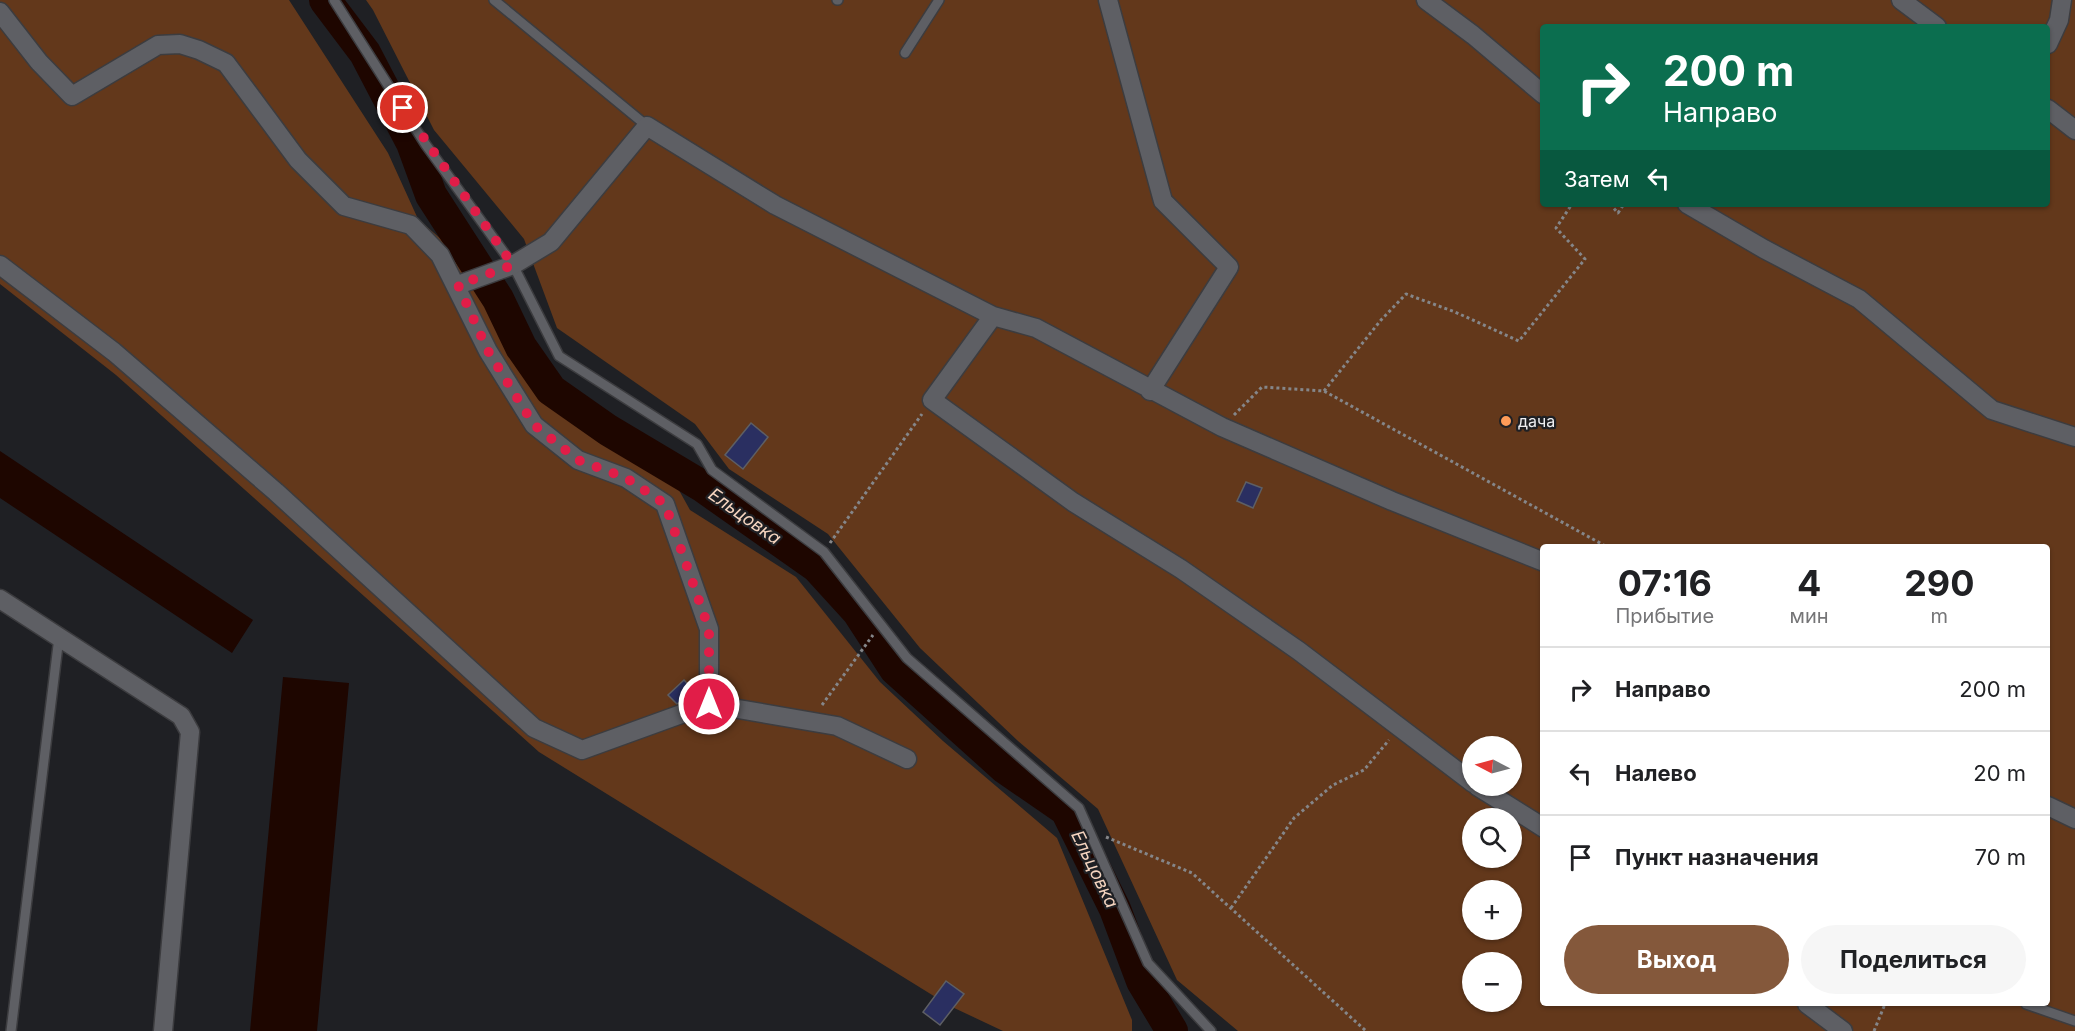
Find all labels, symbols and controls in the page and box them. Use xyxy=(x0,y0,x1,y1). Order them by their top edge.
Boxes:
text: 200 m xyxy=(1663,45,1794,96)
icon: right xyxy=(1564,48,1642,126)
pin xyxy=(377,82,428,133)
icon: arrive xyxy=(386,91,419,124)
text: Направо xyxy=(1663,96,1778,129)
icon: left xyxy=(1642,162,1675,195)
text: Затем xyxy=(1564,166,1630,192)
place label: дача xyxy=(1518,411,1555,431)
marker: дача xyxy=(1499,414,1513,428)
water label: Ельцовка xyxy=(705,483,785,549)
text: 07:16 xyxy=(1618,561,1712,605)
text: 4 xyxy=(1797,561,1821,605)
text: 290 xyxy=(1904,561,1974,605)
text: Прибытие xyxy=(1615,604,1714,628)
text: мин xyxy=(1790,604,1829,628)
text: m xyxy=(1931,604,1948,628)
position arrow xyxy=(677,672,741,736)
icon: right xyxy=(1564,673,1597,706)
text: Направо xyxy=(1615,676,1711,702)
text: 200 m xyxy=(1959,676,2026,702)
north arrow xyxy=(1462,736,1522,796)
map controls xyxy=(1462,736,1522,1012)
icon: left xyxy=(1564,757,1597,790)
text: Налево xyxy=(1615,760,1697,786)
text: 20 m xyxy=(1973,760,2026,786)
button: search xyxy=(1462,808,1522,868)
water label: Ельцовка xyxy=(1067,827,1123,911)
icon: arrive xyxy=(1564,841,1597,874)
text: Пункт назначения xyxy=(1615,844,1819,870)
text: 70 m xyxy=(1975,844,2026,870)
button: + xyxy=(1462,880,1522,940)
button: Выход xyxy=(1564,925,1789,994)
button: Поделиться xyxy=(1801,925,2026,994)
button: − xyxy=(1462,952,1522,1012)

